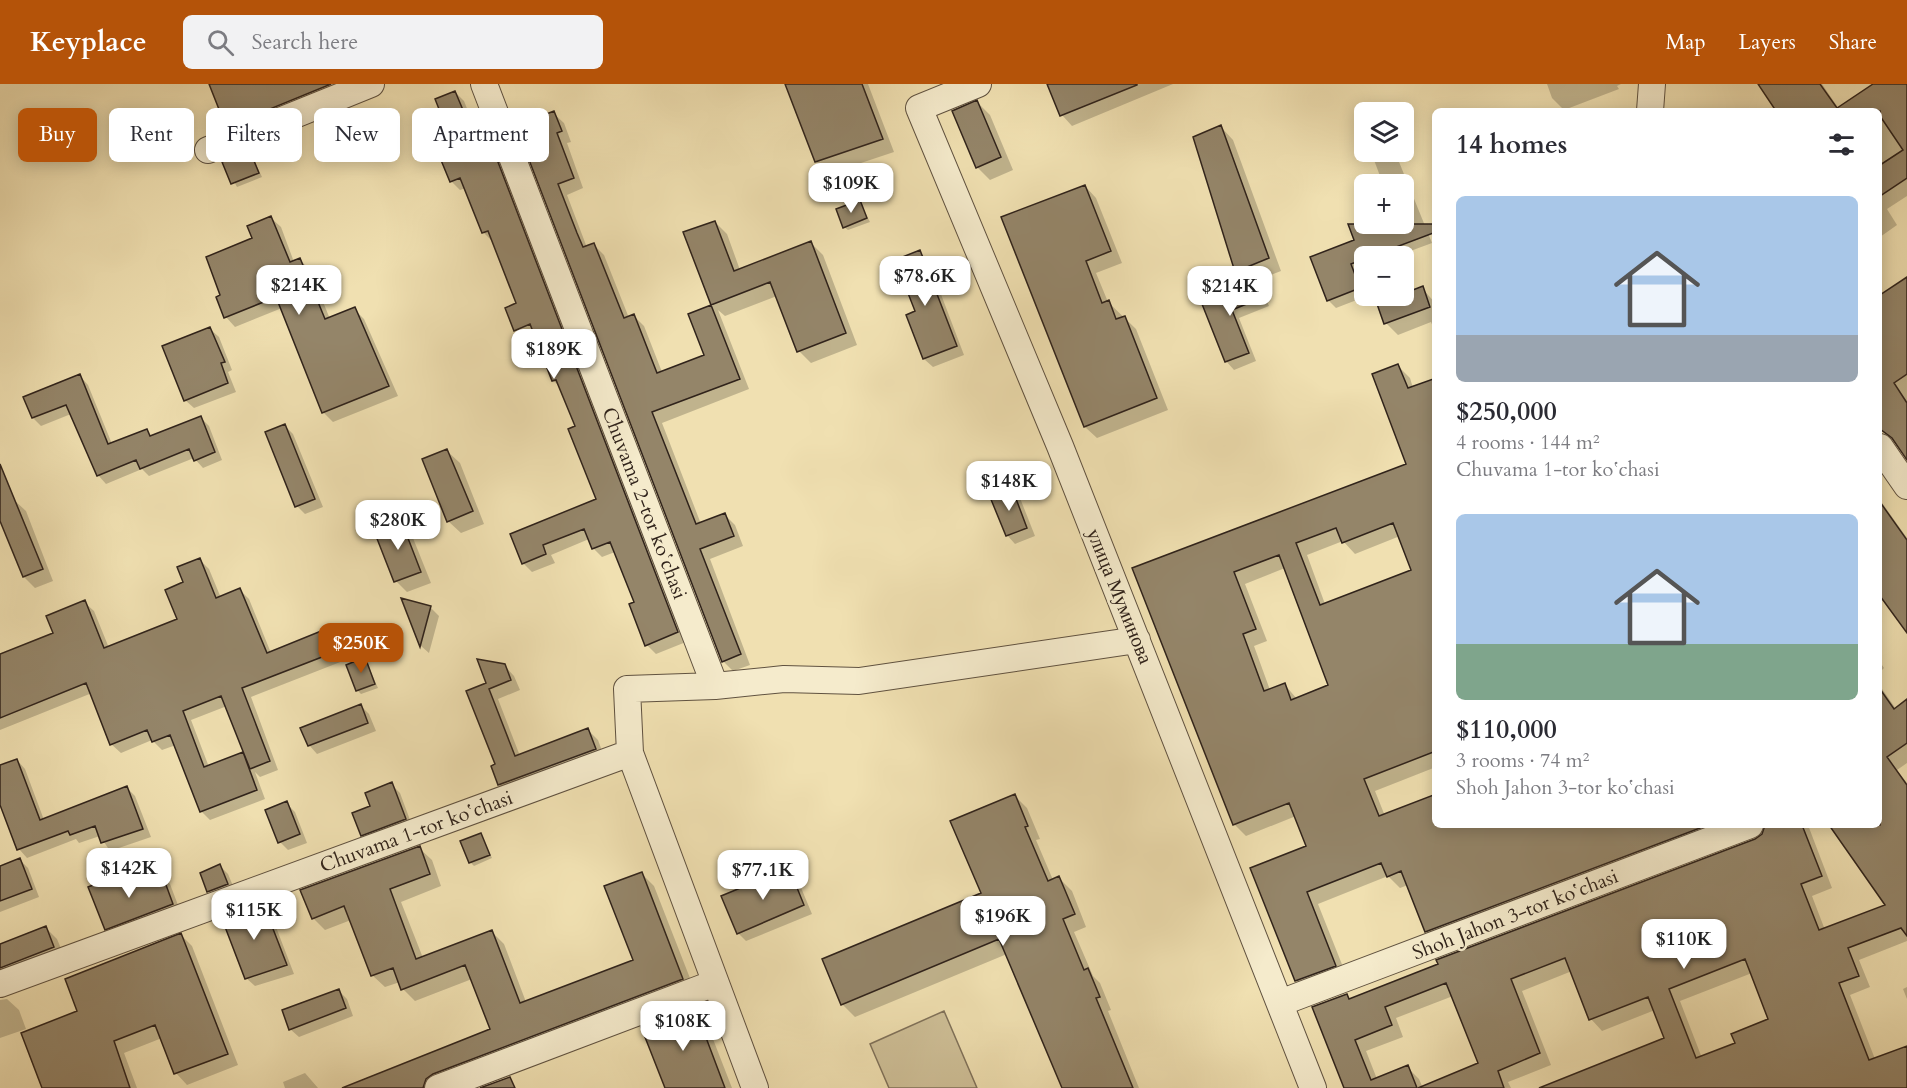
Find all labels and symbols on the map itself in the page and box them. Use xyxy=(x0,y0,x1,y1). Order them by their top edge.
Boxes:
pin: $109K xyxy=(809,163,893,214)
pin: $78.6K xyxy=(876,256,974,307)
pin: $214K xyxy=(257,265,341,316)
pin: $214K xyxy=(1188,266,1272,317)
pin: $189K xyxy=(512,329,596,380)
street label: Chuvama 2-tor koʻchasi xyxy=(595,403,694,603)
pin: $148K xyxy=(967,461,1051,512)
pin: $280K xyxy=(356,500,440,551)
street label: улица Муминова xyxy=(1080,524,1159,668)
pin: $250K xyxy=(319,623,403,674)
street label: Chuvama 1-tor koʻchasi xyxy=(316,784,517,879)
pin: $142K xyxy=(87,848,171,899)
pin: $77.1K xyxy=(714,850,812,901)
street label: Shoh Jahon 3-tor koʻchasi xyxy=(1408,863,1622,966)
pin: $115K xyxy=(212,890,296,941)
pin: $196K xyxy=(961,896,1045,947)
pin: $110K xyxy=(1642,919,1726,970)
pin: $108K xyxy=(641,1001,725,1052)

